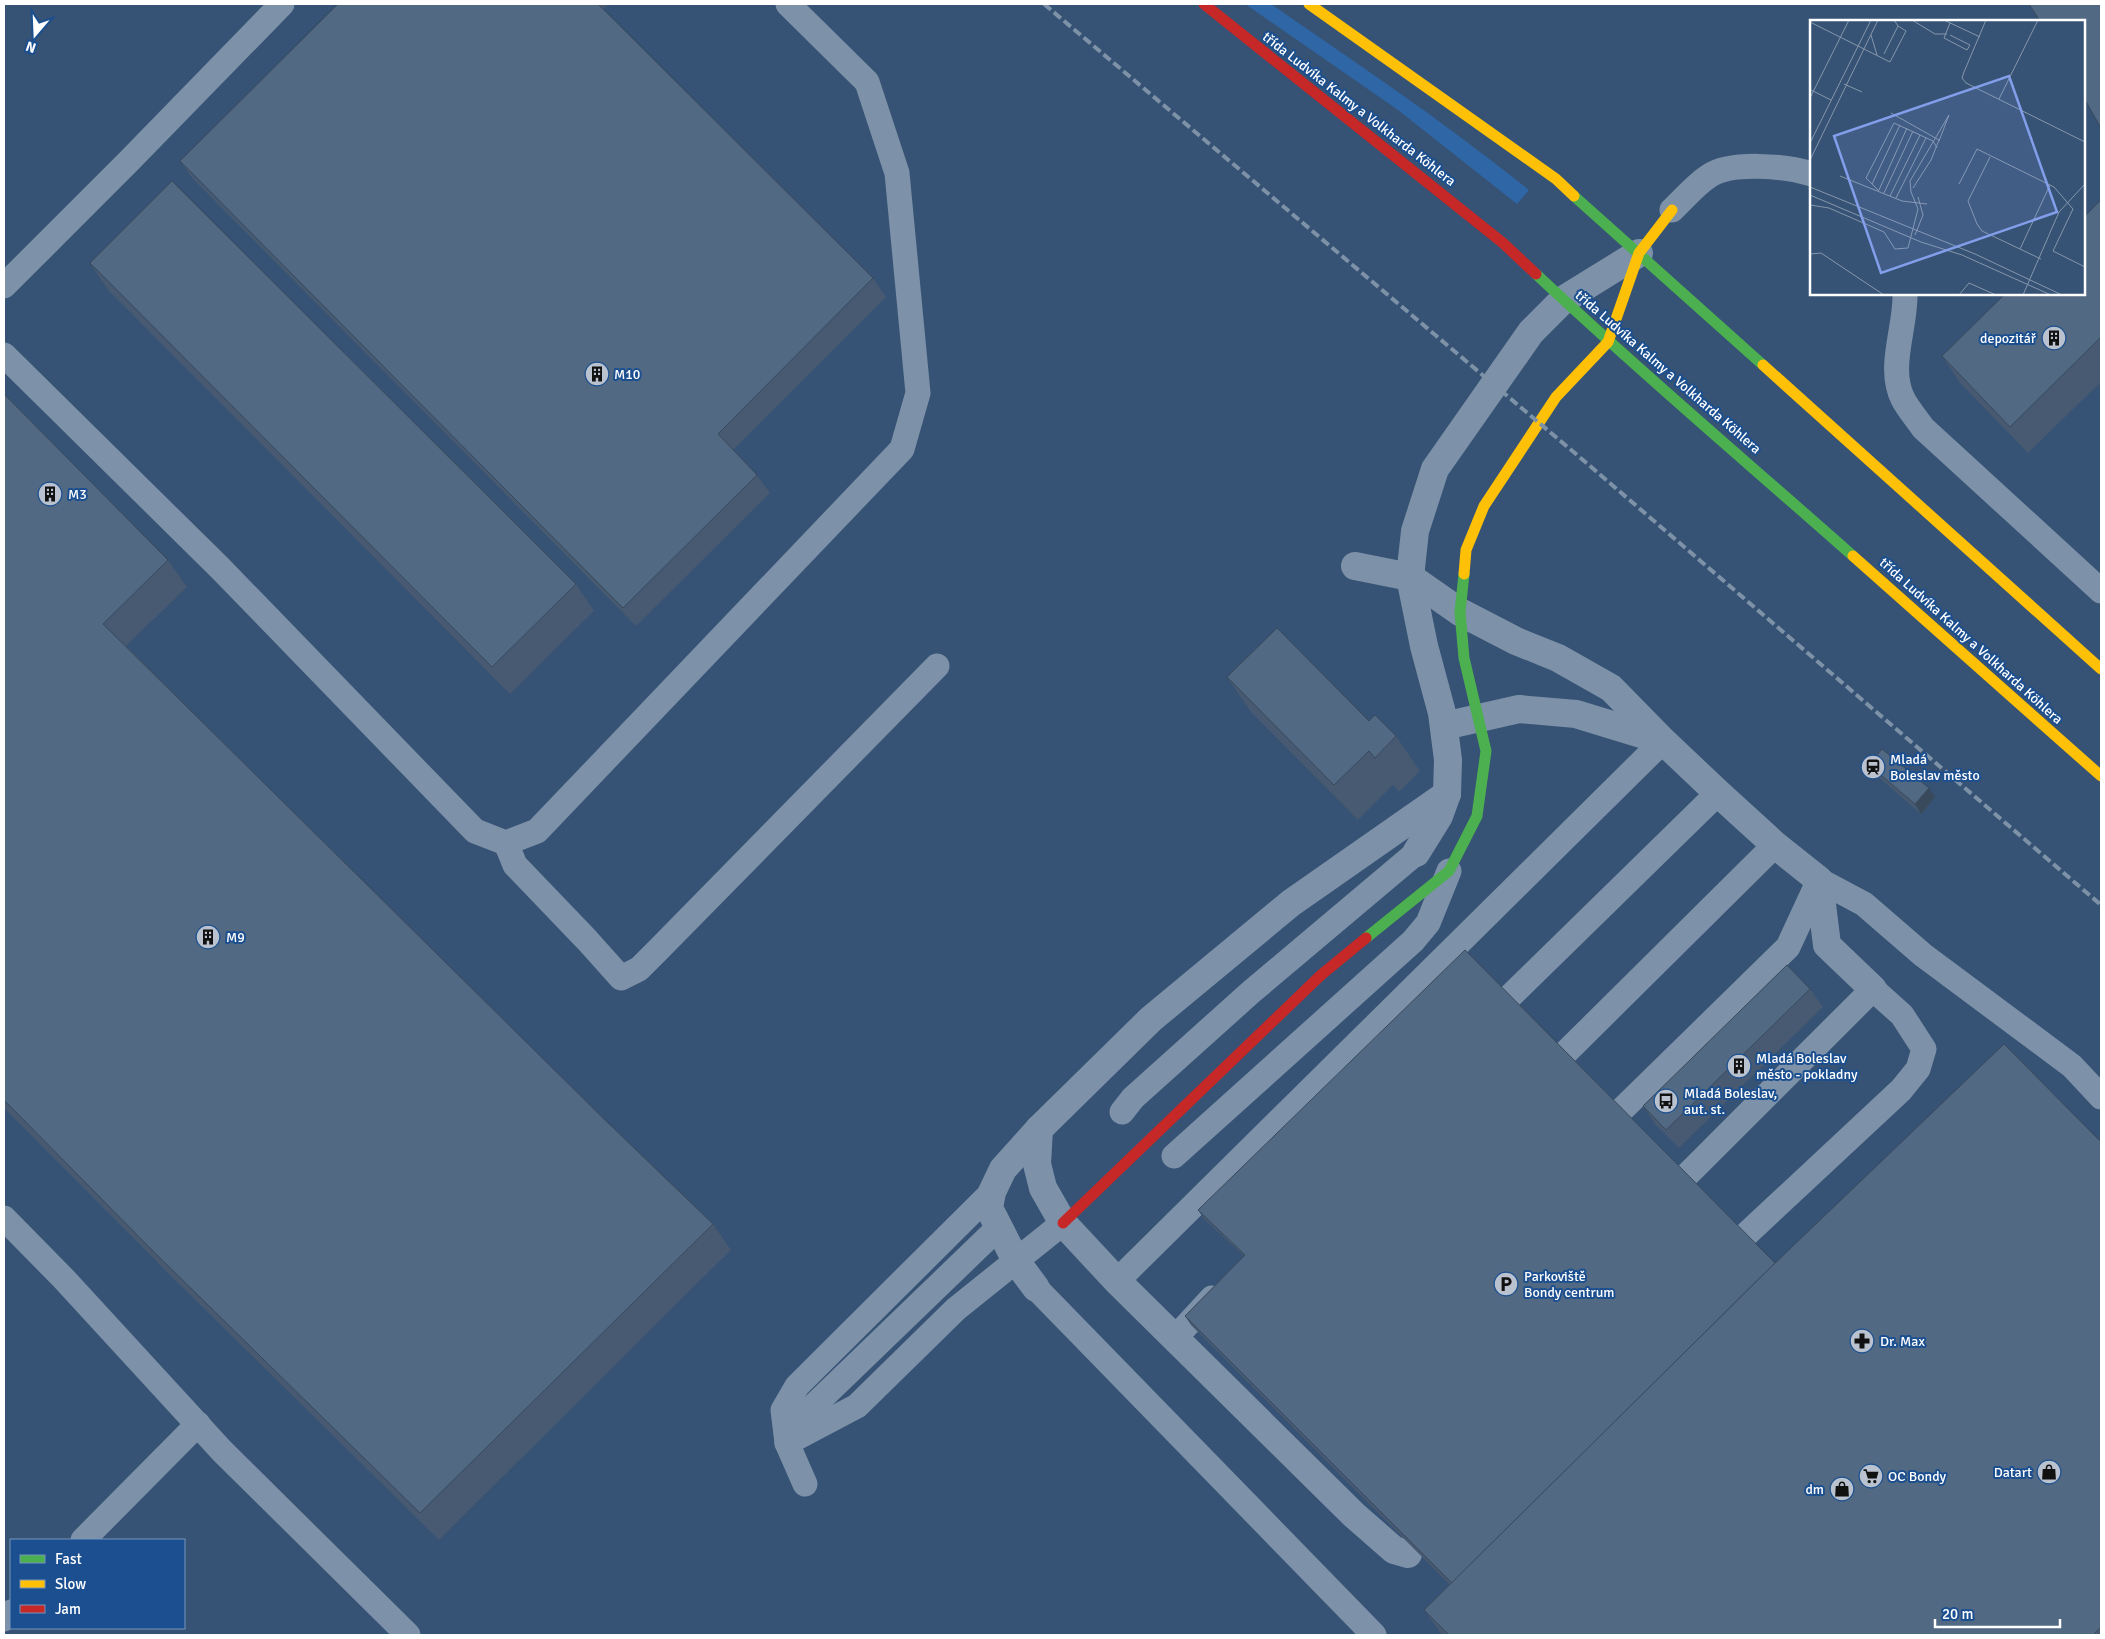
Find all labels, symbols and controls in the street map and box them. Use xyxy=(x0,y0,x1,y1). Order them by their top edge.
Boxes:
north arrow xyxy=(10,10,60,60)
inset map xyxy=(1810,20,2085,295)
street label: třída Ludvíka Kalmy a Volkharda Köhlera xyxy=(1259,28,1459,190)
text: N xyxy=(24,37,38,56)
street label: třída Ludvíka Kalmy a Volkharda Köhlera xyxy=(1572,287,1764,457)
building icon: depozitář xyxy=(2041,325,2067,351)
place label: depozitář xyxy=(1980,330,2037,347)
building icon: M10 xyxy=(584,361,610,387)
place label: M10 xyxy=(614,366,640,383)
building icon: M3 xyxy=(37,481,63,507)
place label: M3 xyxy=(68,486,87,503)
street label: třída Ludvíka Kalmy a Volkharda Köhlera xyxy=(1876,554,2066,728)
place label: Mladá Boleslav město xyxy=(1890,751,1980,784)
station icon: Mladá Boleslav město xyxy=(1860,754,1886,780)
building icon: M9 xyxy=(195,924,221,950)
place label: M9 xyxy=(226,929,245,946)
place label: Mladá Boleslav město - pokladny xyxy=(1756,1050,1858,1083)
building icon: Mladá Boleslav město - pokladny xyxy=(1726,1053,1752,1079)
place label: Mladá Boleslav, aut. st. xyxy=(1684,1085,1777,1118)
bus stop icon: Mladá Boleslav, aut. st. xyxy=(1653,1088,1679,1114)
place label: Parkoviště Bondy centrum xyxy=(1524,1268,1614,1301)
parking icon: Parkoviště Bondy centrum xyxy=(1493,1271,1519,1297)
pharmacy icon: Dr. Max xyxy=(1849,1328,1875,1354)
place label: Dr. Max xyxy=(1880,1333,1925,1350)
shop icon: Datart xyxy=(2036,1459,2062,1485)
supermarket icon: OC Bondy xyxy=(1858,1463,1884,1489)
place label: Datart xyxy=(1994,1464,2032,1481)
place label: OC Bondy xyxy=(1888,1468,1947,1485)
shop icon: dm xyxy=(1829,1476,1855,1502)
place label: dm xyxy=(1805,1481,1824,1498)
legend xyxy=(10,1539,185,1629)
text: Fast xyxy=(55,1550,82,1568)
text: Slow xyxy=(55,1575,86,1593)
scale bar xyxy=(1935,1596,2060,1628)
text: Jam xyxy=(55,1600,81,1618)
text: 20 m xyxy=(1942,1605,1973,1623)

